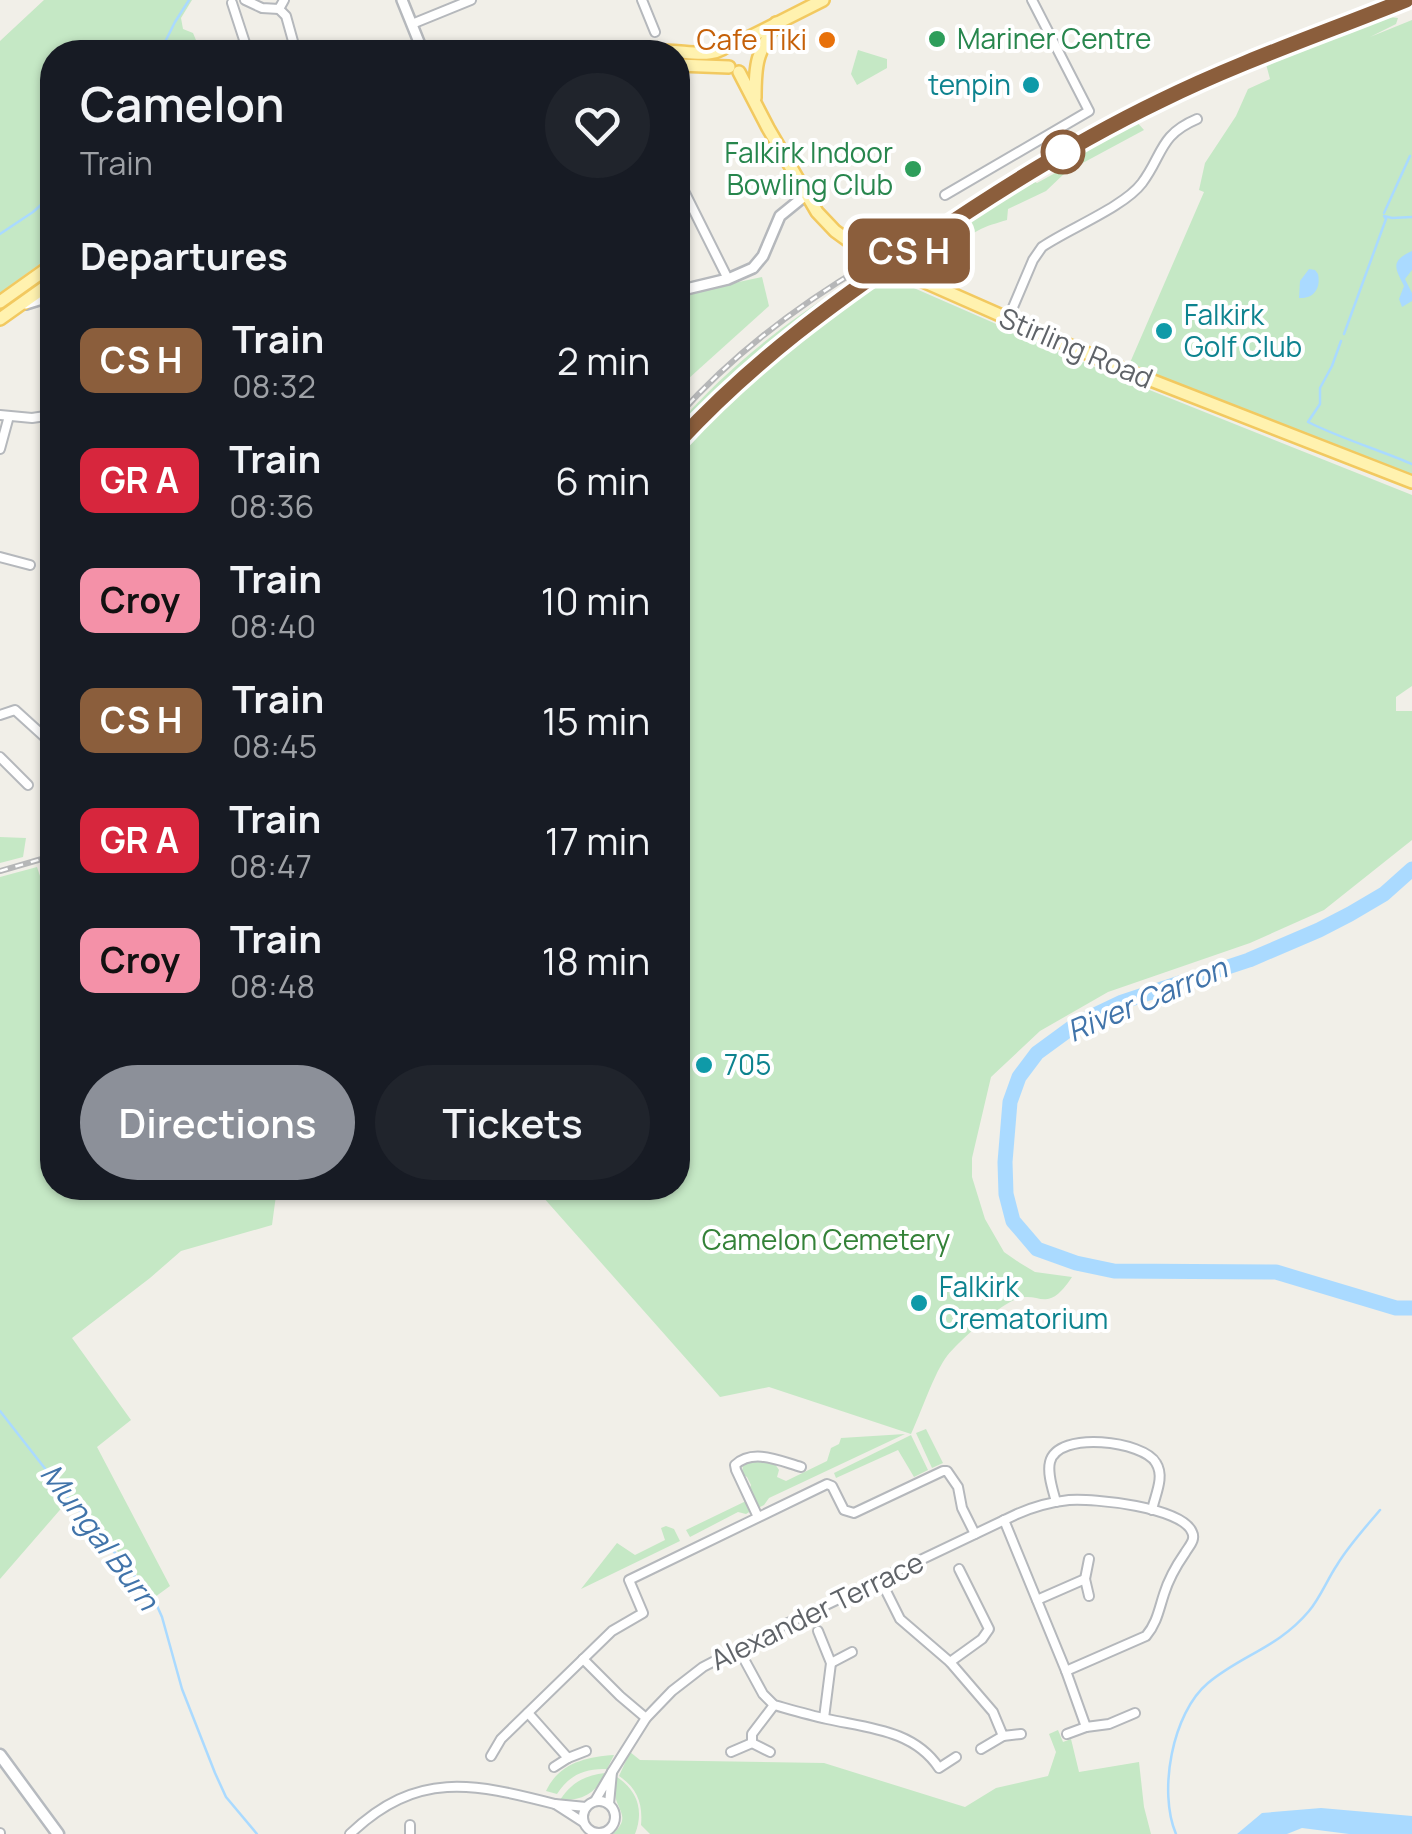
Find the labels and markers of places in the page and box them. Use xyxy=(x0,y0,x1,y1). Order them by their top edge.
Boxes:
place label: Mariner Centre xyxy=(957,19,1151,57)
place label: Cafe Tiki xyxy=(696,20,807,58)
marker: Mariner Centre xyxy=(926,28,948,50)
marker: Cafe Tiki xyxy=(816,29,838,51)
place label: tenpin xyxy=(928,65,1011,103)
marker: tenpin xyxy=(1020,74,1042,96)
unlabelled marker xyxy=(1042,131,1084,173)
place label: Falkirk Indoor Bowling Club xyxy=(724,133,893,203)
marker: Falkirk Indoor Bowling Club xyxy=(902,158,924,180)
place label: Falkirk Golf Club xyxy=(1184,295,1302,365)
marker: Falkirk Golf Club xyxy=(1153,320,1175,342)
place label: 705 xyxy=(724,1045,771,1083)
marker: 705 xyxy=(693,1054,715,1076)
place label: Falkirk Crematorium xyxy=(939,1267,1108,1337)
marker: Falkirk Crematorium xyxy=(908,1292,930,1314)

